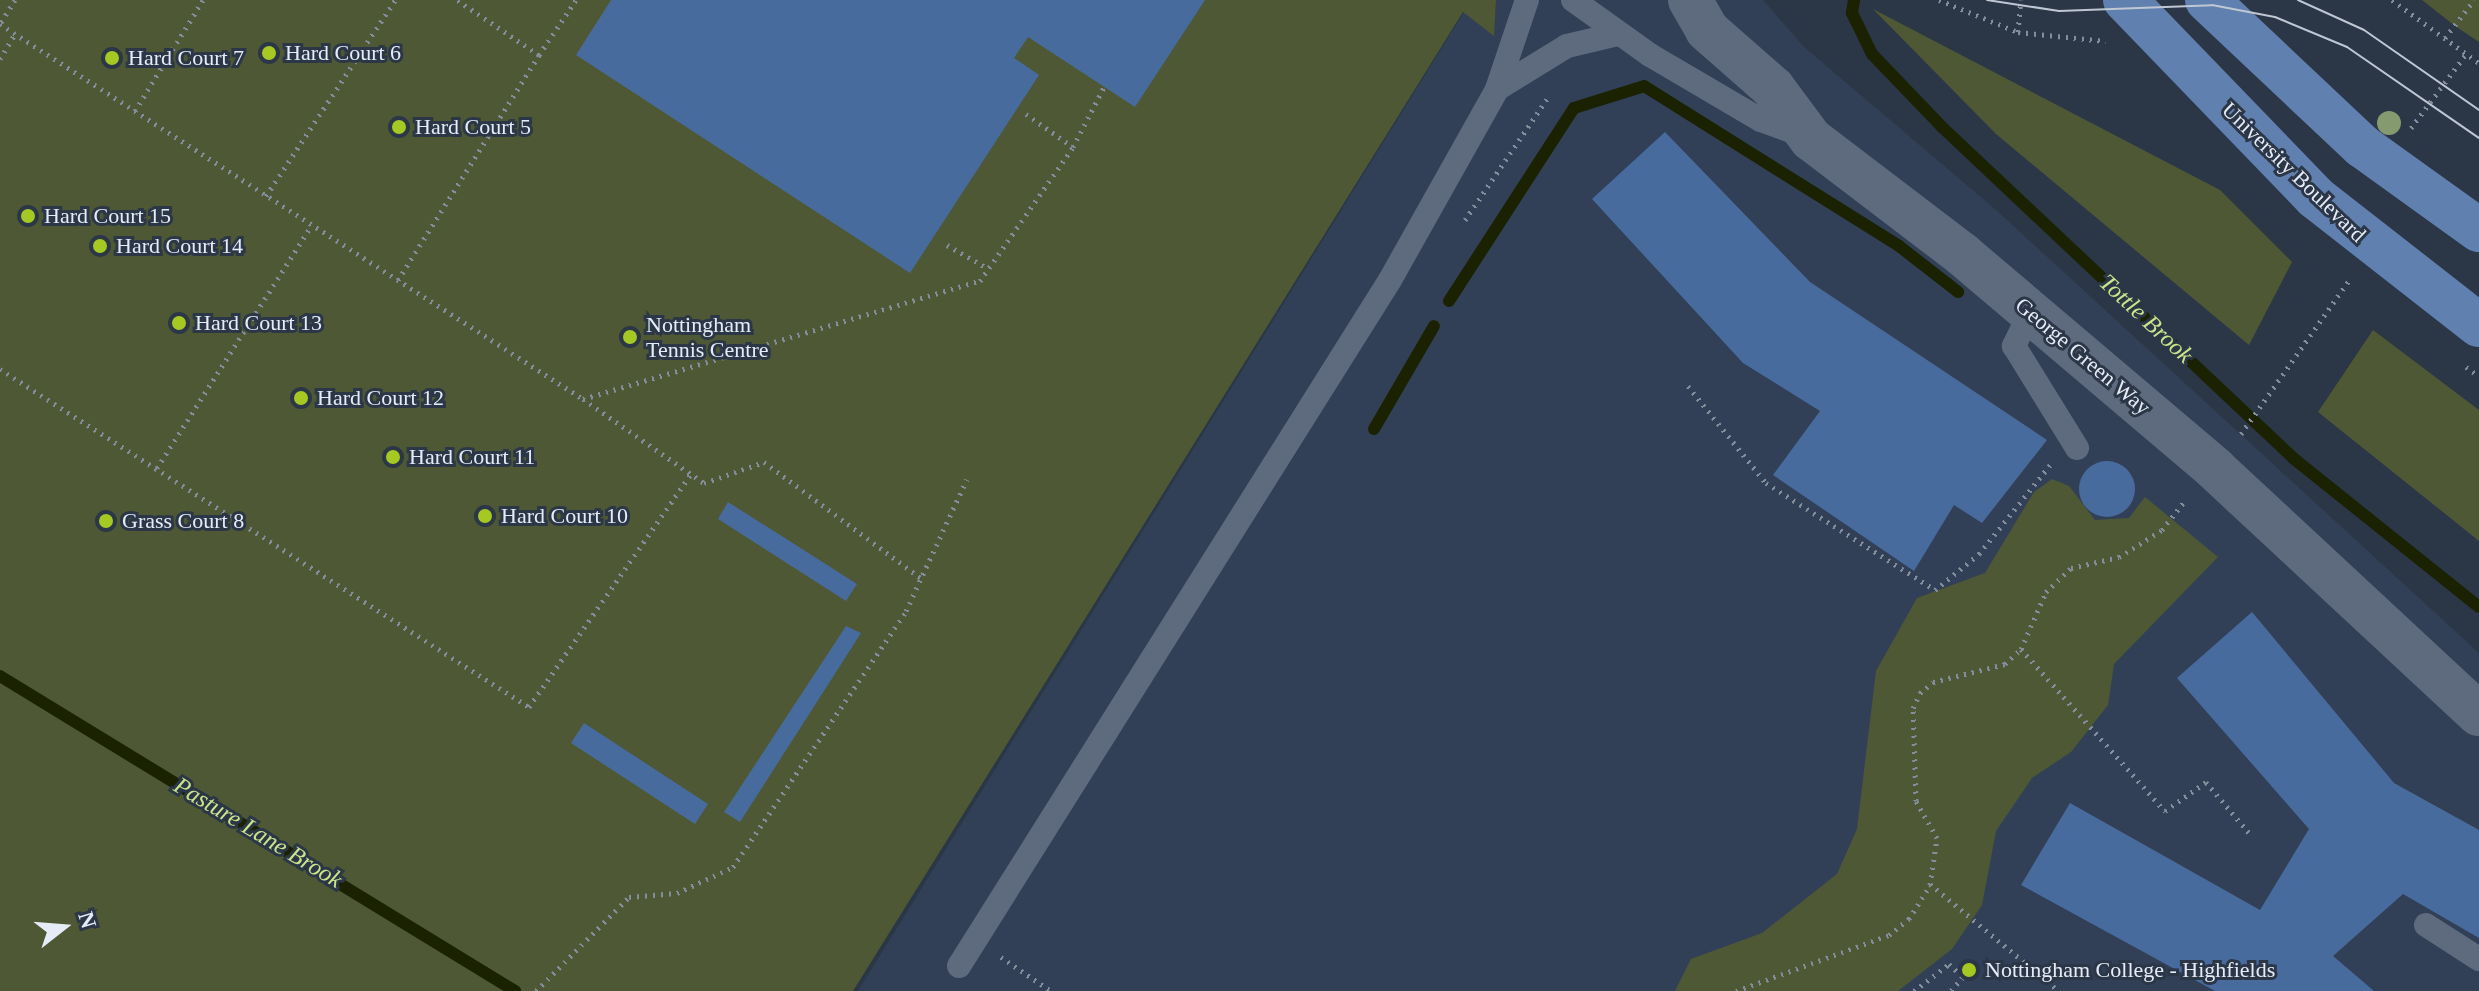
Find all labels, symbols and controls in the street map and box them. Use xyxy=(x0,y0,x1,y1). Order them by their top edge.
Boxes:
place label: Hard Court 6 xyxy=(285,40,401,66)
marker: Hard Court 6 xyxy=(260,44,278,62)
place label: Hard Court 7 xyxy=(128,45,244,71)
marker: Hard Court 7 xyxy=(103,49,121,67)
street label: University Boulevard xyxy=(2216,97,2372,247)
place label: Hard Court 5 xyxy=(415,114,531,140)
marker: Hard Court 5 xyxy=(390,118,408,136)
place label: Hard Court 15 xyxy=(44,203,171,229)
marker: Hard Court 15 xyxy=(19,207,37,225)
place label: Hard Court 14 xyxy=(116,233,243,259)
marker: Hard Court 14 xyxy=(91,237,109,255)
water label: Tottle Brook xyxy=(2093,268,2199,370)
street label: George Green Way xyxy=(2010,292,2156,420)
place label: Hard Court 13 xyxy=(195,310,322,336)
place label: Nottingham Tennis Centre xyxy=(646,311,768,362)
marker: Hard Court 13 xyxy=(170,314,188,332)
marker: Nottingham Tennis Centre xyxy=(621,328,639,346)
place label: Hard Court 12 xyxy=(317,385,444,411)
marker: Hard Court 12 xyxy=(292,389,310,407)
place label: Hard Court 11 xyxy=(409,444,535,470)
marker: Hard Court 11 xyxy=(384,448,402,466)
place label: Hard Court 10 xyxy=(501,503,628,529)
marker: Hard Court 10 xyxy=(476,507,494,525)
place label: Grass Court 8 xyxy=(122,508,244,534)
marker: Grass Court 8 xyxy=(97,512,115,530)
water label: Pasture Lane Brook xyxy=(168,771,348,895)
north arrow xyxy=(24,887,104,967)
text: N xyxy=(73,909,102,931)
place label: Nottingham College - Highfields xyxy=(1985,957,2275,983)
marker: Nottingham College - Highfields xyxy=(1960,961,1978,979)

